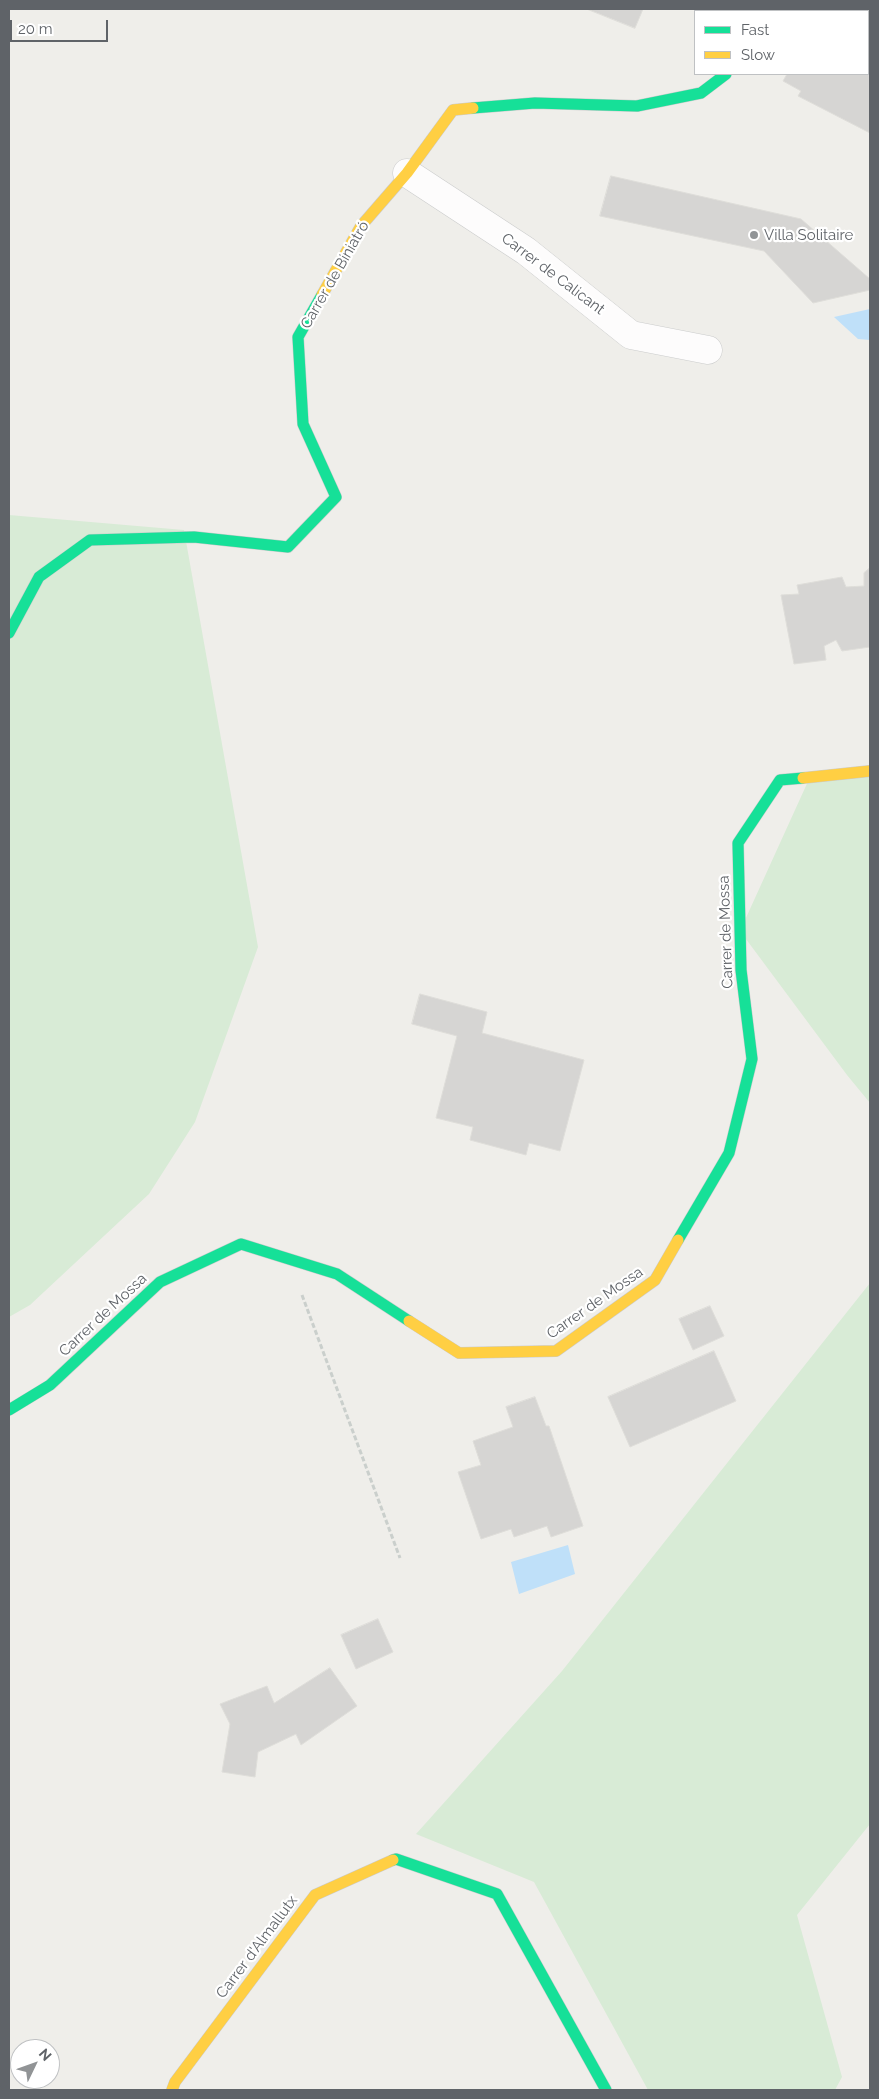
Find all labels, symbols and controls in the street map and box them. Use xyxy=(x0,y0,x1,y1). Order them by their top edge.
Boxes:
scale bar xyxy=(12,10,110,42)
legend xyxy=(694,10,869,75)
text: 20 m xyxy=(18,20,53,38)
text: Fast xyxy=(741,21,769,39)
text: Slow xyxy=(741,46,775,64)
street label: Carrer de Biniatró xyxy=(297,218,373,332)
place label: Villa Solitaire xyxy=(764,226,853,244)
street label: Carrer de Calicant xyxy=(498,229,608,319)
marker: Villa Solitaire xyxy=(748,229,760,241)
street label: Carrer de Mossa xyxy=(715,875,737,989)
street label: Carrer de Mossa xyxy=(543,1263,647,1343)
street label: Carrer de Mossa xyxy=(55,1270,151,1360)
street label: Carrer d'Almallutx xyxy=(213,1892,301,2002)
north arrow xyxy=(10,2039,60,2089)
text: N xyxy=(36,2045,55,2064)

